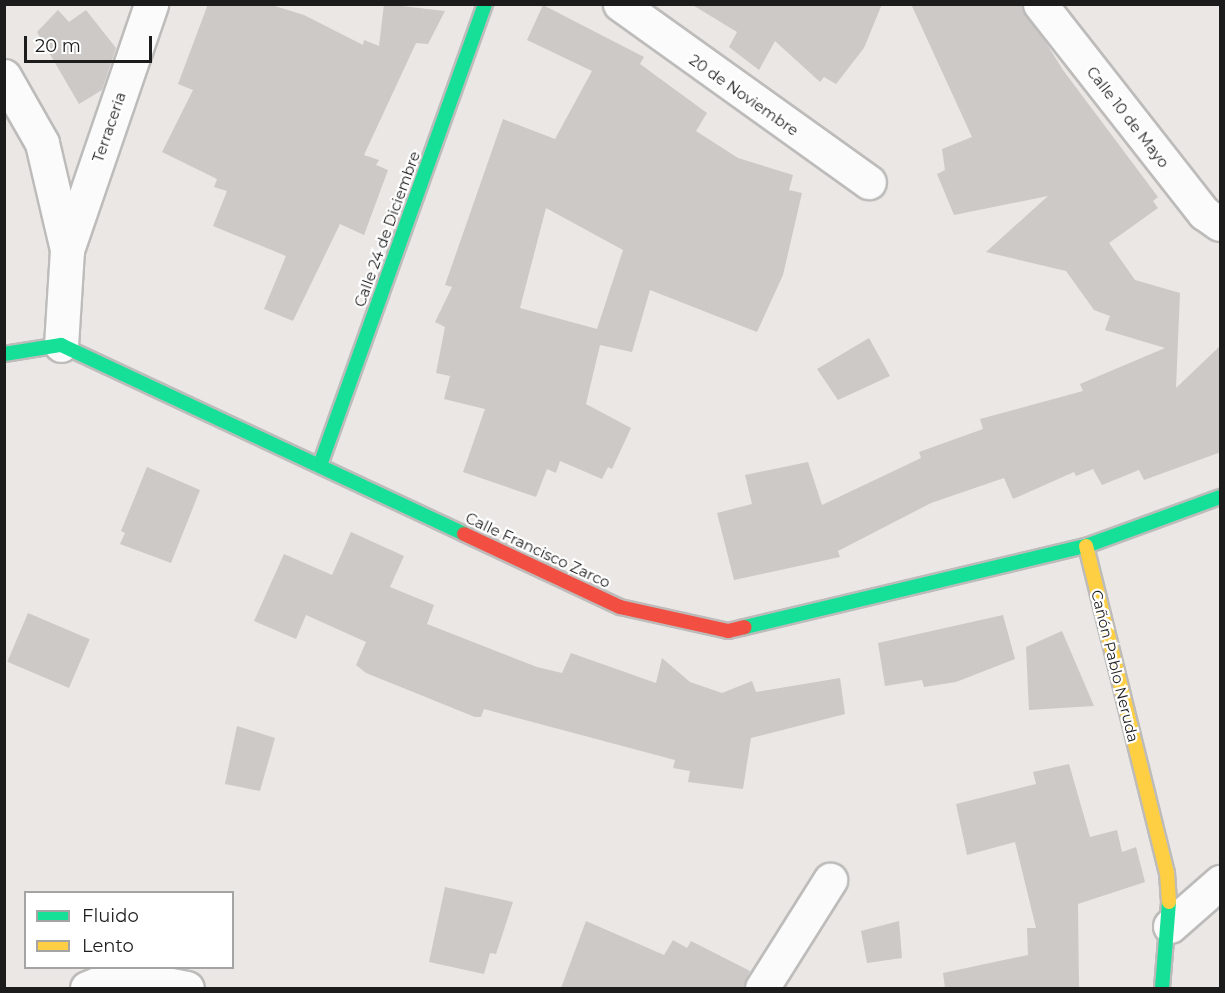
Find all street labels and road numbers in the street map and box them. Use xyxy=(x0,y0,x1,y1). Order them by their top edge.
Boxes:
street label: 20 de Noviembre xyxy=(686,51,802,139)
street label: Calle 10 de Mayo xyxy=(1083,63,1173,171)
street label: Terraceria xyxy=(89,89,129,165)
street label: Calle 24 de Diciembre xyxy=(350,149,424,309)
street label: Calle Francisco Zarco xyxy=(463,509,613,591)
street label: Cañón Pablo Neruda xyxy=(1087,588,1143,744)

